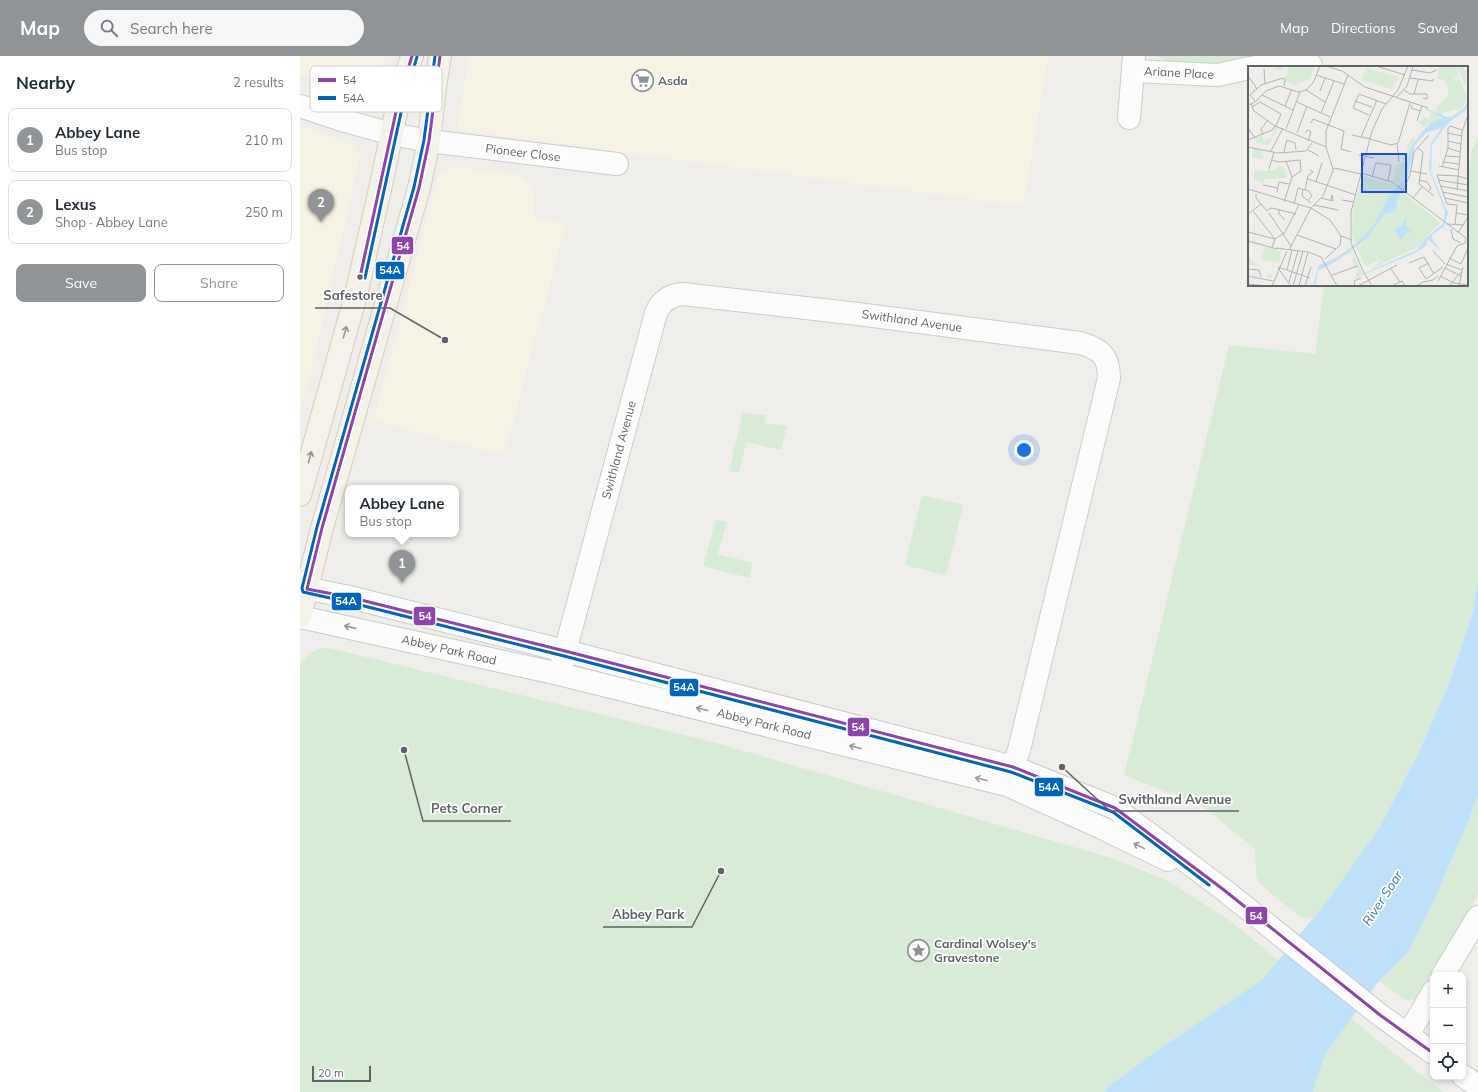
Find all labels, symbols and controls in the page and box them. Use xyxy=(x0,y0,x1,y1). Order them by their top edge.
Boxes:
search box xyxy=(84,10,364,46)
text: Map xyxy=(20,16,60,40)
icon: search xyxy=(98,17,120,39)
text: Search here xyxy=(130,19,213,38)
text: Map xyxy=(1280,19,1309,37)
text: Directions xyxy=(1331,19,1396,37)
text: Saved xyxy=(1418,19,1458,37)
street label: Ariane Place xyxy=(1144,63,1214,82)
legend xyxy=(310,66,442,112)
inset map xyxy=(1248,66,1468,286)
supermarket icon: Asda xyxy=(629,68,655,94)
text: Nearby xyxy=(16,72,75,93)
text: 54 xyxy=(343,73,357,87)
place label: Asda xyxy=(658,73,688,88)
text: 2 results xyxy=(233,74,284,90)
text: 54A xyxy=(343,91,364,105)
text: Abbey Lane xyxy=(55,123,140,142)
text: 1 xyxy=(26,132,34,148)
text: 210 m xyxy=(245,132,283,148)
street label: Pioneer Close xyxy=(485,140,561,165)
text: Bus stop xyxy=(55,142,107,158)
pin: 2 xyxy=(308,189,334,222)
text: Lexus xyxy=(55,195,96,214)
text: 2 xyxy=(26,204,34,220)
text: 250 m xyxy=(245,204,283,220)
text: Shop · Abbey Lane xyxy=(55,214,168,230)
line badge: 54 xyxy=(391,236,414,255)
text: 54 xyxy=(396,239,410,253)
line badge: 54A xyxy=(375,261,405,280)
text: 54A xyxy=(379,263,401,277)
button: Save xyxy=(16,264,146,302)
button: Share xyxy=(154,264,284,302)
unlabelled marker xyxy=(355,272,365,282)
callout: Safestore xyxy=(315,283,390,308)
text: Safestore xyxy=(323,287,383,303)
street label: Swithland Avenue xyxy=(861,306,963,335)
one-way arrow xyxy=(342,325,349,338)
street label: Swithland Avenue xyxy=(598,399,639,501)
your location xyxy=(1014,440,1034,460)
one-way arrow xyxy=(307,451,314,464)
popup xyxy=(345,485,459,537)
text: Abbey Lane xyxy=(359,494,445,513)
text: Bus stop xyxy=(359,513,412,529)
pin: 1 xyxy=(389,550,415,583)
line badge: 54A xyxy=(331,592,362,611)
text: 54A xyxy=(335,594,357,608)
line badge: 54 xyxy=(413,606,436,626)
text: 54 xyxy=(418,609,432,623)
one-way arrow xyxy=(343,623,356,631)
street label: Abbey Park Road xyxy=(400,631,498,668)
line badge: 54A xyxy=(669,678,699,697)
text: 54A xyxy=(673,680,695,694)
one-way arrow xyxy=(695,705,708,712)
street label: Abbey Park Road xyxy=(715,705,813,743)
line badge: 54 xyxy=(847,717,870,737)
text: 54 xyxy=(851,720,865,734)
one-way arrow xyxy=(849,743,862,750)
one-way arrow xyxy=(975,775,988,782)
line badge: 54A xyxy=(1034,777,1064,797)
text: 54A xyxy=(1038,780,1060,794)
callout: Swithland Avenue xyxy=(1110,786,1239,811)
text: Swithland Avenue xyxy=(1119,791,1232,807)
callout: Pets Corner xyxy=(423,796,511,821)
text: Pets Corner xyxy=(431,800,504,816)
one-way arrow xyxy=(1133,842,1145,849)
water label: River Soar xyxy=(1358,867,1406,928)
callout: Abbey Park xyxy=(603,902,692,927)
text: Abbey Park xyxy=(612,906,685,923)
line badge: 54 xyxy=(1245,906,1268,925)
text: 54 xyxy=(1249,909,1263,923)
place label: Cardinal Wolsey's Gravestone xyxy=(934,936,1037,965)
place icon: Cardinal Wolsey's Gravestone xyxy=(905,938,931,964)
map controls xyxy=(1430,972,1466,1080)
button: + xyxy=(1430,972,1466,1008)
button: − xyxy=(1430,1008,1466,1044)
button: locate xyxy=(1430,1044,1466,1080)
scale bar xyxy=(312,1064,371,1083)
text: 20 m xyxy=(318,1066,344,1080)

